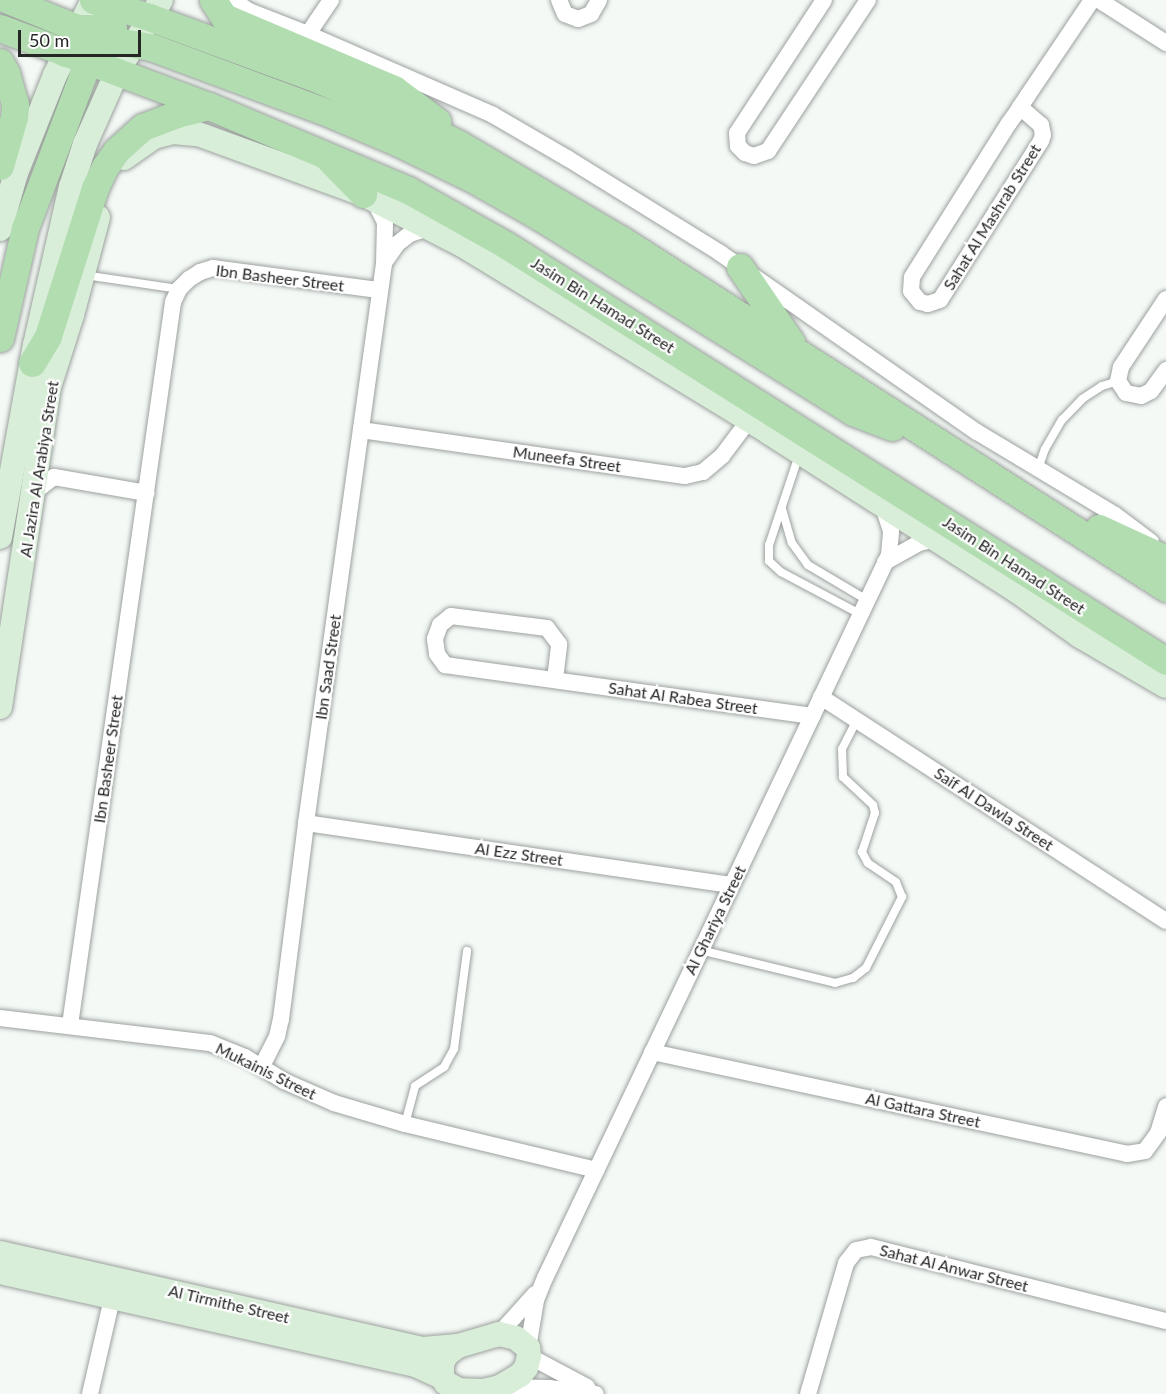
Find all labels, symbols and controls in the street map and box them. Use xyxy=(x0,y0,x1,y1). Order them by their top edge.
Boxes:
scale bar xyxy=(21,18,144,56)
text: 50 m xyxy=(29,29,69,51)
street label: Sahat Al Mashrab Street xyxy=(939,140,1045,294)
street label: Jasim Bin Hamad Street xyxy=(528,253,678,357)
street label: Ibn Basheer Street xyxy=(215,261,345,295)
street label: Al Jazira Al Arabiya Street xyxy=(15,379,63,559)
street label: Muneefa Street xyxy=(512,442,622,476)
street label: Jasim Bin Hamad Street xyxy=(939,512,1089,618)
street label: Ibn Saad Street xyxy=(311,613,345,721)
street label: Sahat Al Rabea Street xyxy=(607,678,759,718)
street label: Ibn Basheer Street xyxy=(89,694,127,824)
street label: Saif Al Dawla Street xyxy=(930,763,1058,855)
street label: Al Ezz Street xyxy=(474,838,564,870)
street label: Al Ghariya Street xyxy=(680,862,750,978)
street label: Mukainis Street xyxy=(213,1038,319,1104)
street label: Al Gattara Street xyxy=(864,1088,982,1132)
street label: Sahat Al Anwar Street xyxy=(877,1240,1031,1296)
street label: Al Tirmithe Street xyxy=(166,1281,292,1327)

